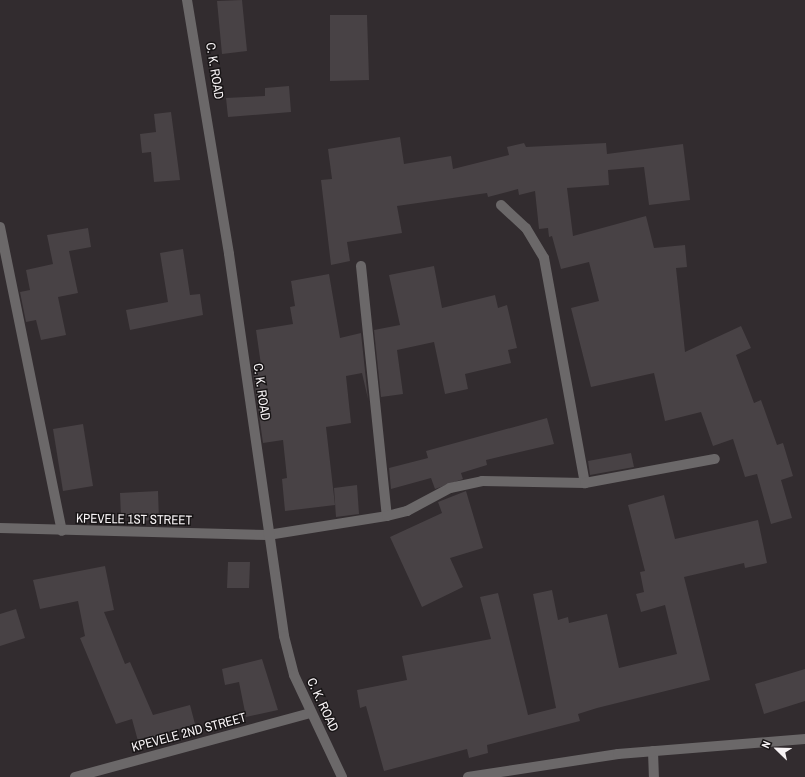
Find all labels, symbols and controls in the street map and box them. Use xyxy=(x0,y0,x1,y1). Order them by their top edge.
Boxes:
street label: C. K. ROAD xyxy=(202,41,226,101)
street label: C. K. ROAD xyxy=(249,362,273,422)
street label: KPEVELE 1ST STREET xyxy=(76,511,192,529)
street label: C. K. ROAD xyxy=(303,676,341,734)
street label: KPEVELE 2ND STREET xyxy=(130,710,248,756)
north arrow xyxy=(757,729,797,769)
text: N xyxy=(758,739,774,750)

